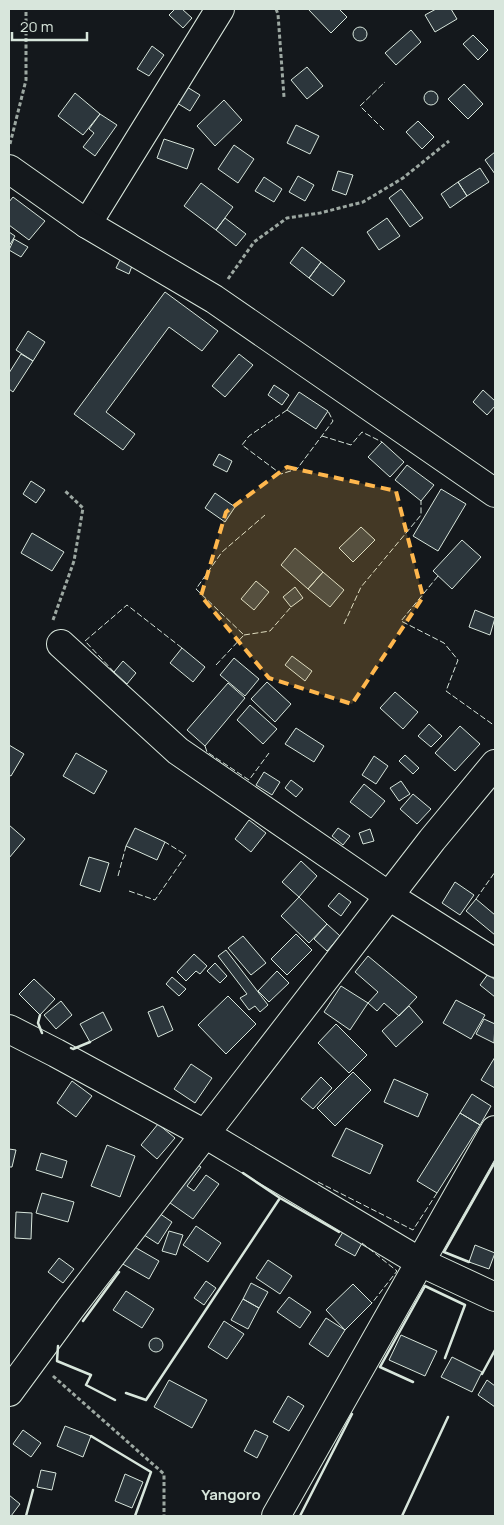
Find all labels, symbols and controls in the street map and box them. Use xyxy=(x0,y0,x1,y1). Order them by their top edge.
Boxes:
scale bar xyxy=(12,10,88,42)
text: 20 m xyxy=(20,16,53,37)
district label: Yangoro xyxy=(201,1484,261,1505)

